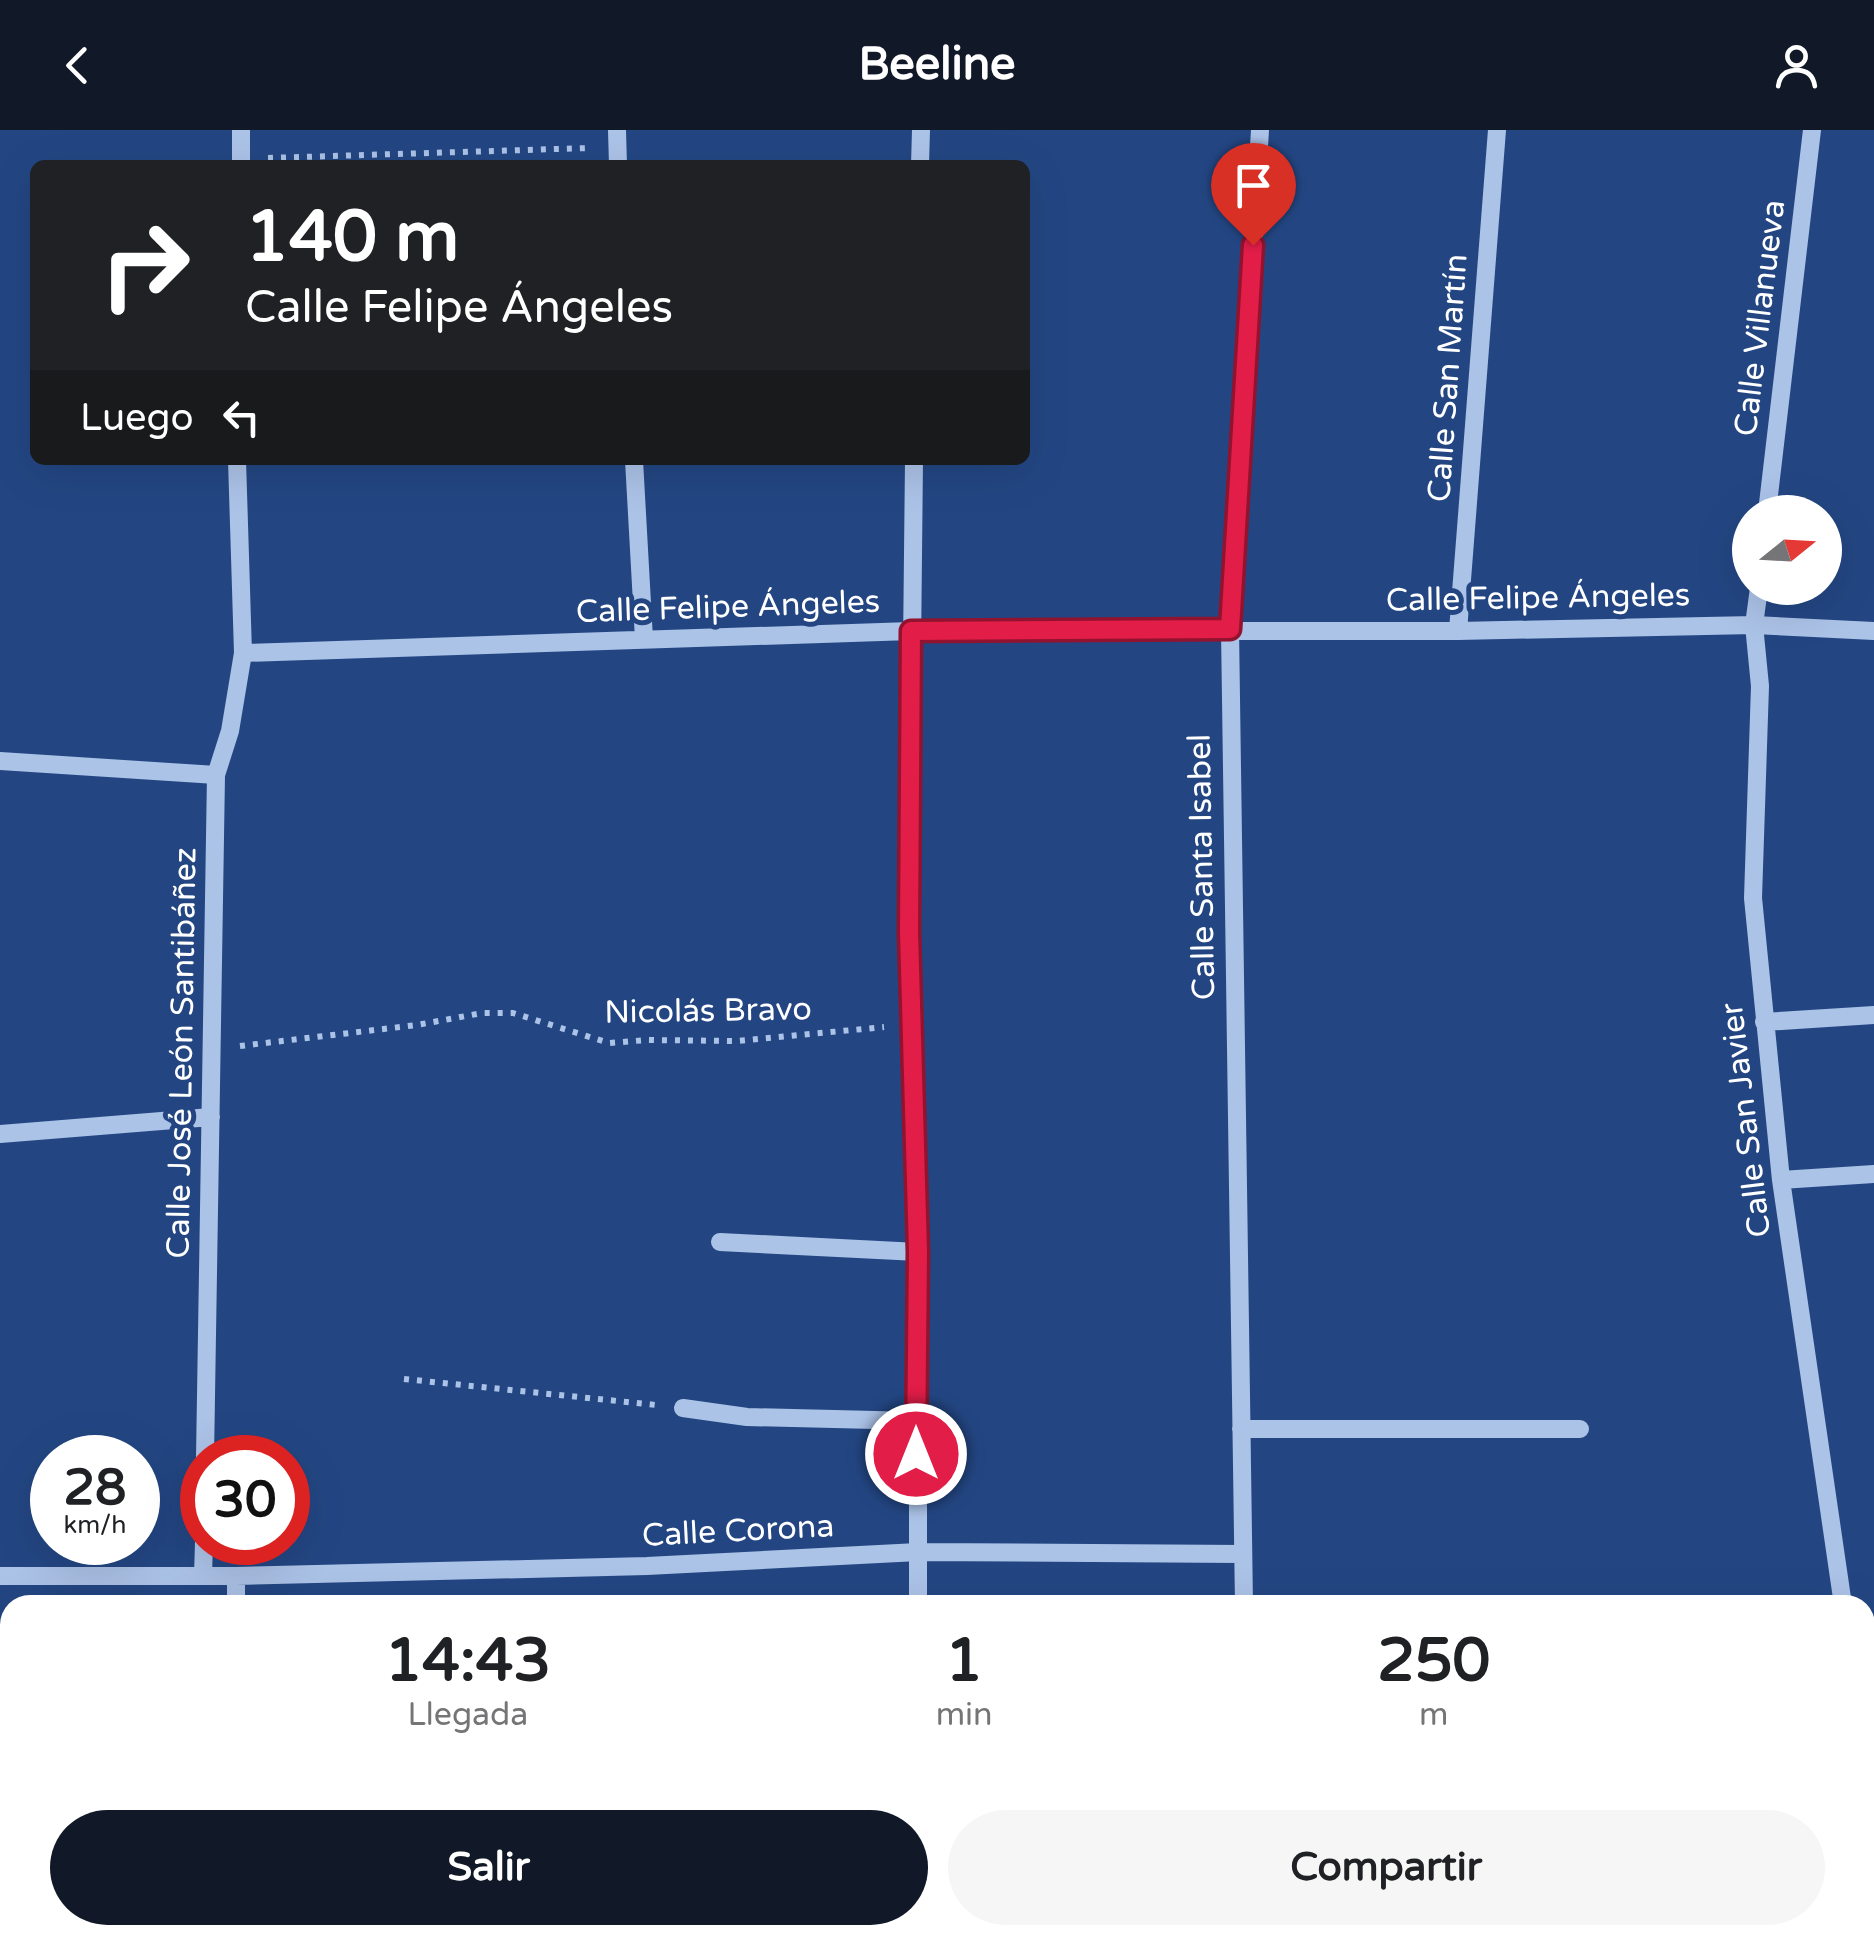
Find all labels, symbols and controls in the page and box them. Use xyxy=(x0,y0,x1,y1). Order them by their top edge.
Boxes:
icon: back xyxy=(50,38,105,93)
text: Beeline xyxy=(858,38,1016,92)
icon: person xyxy=(1769,38,1824,93)
pin xyxy=(1211,143,1296,246)
icon: arrive xyxy=(1226,158,1281,213)
text: 140 m xyxy=(245,196,459,280)
street label: Calle Villanueva xyxy=(1727,198,1793,438)
icon: right xyxy=(80,200,210,330)
street label: Calle San Martín xyxy=(1420,253,1476,503)
text: Calle Felipe Ángeles xyxy=(245,281,673,335)
icon: left xyxy=(214,390,269,445)
text: Luego xyxy=(80,395,194,441)
north arrow xyxy=(1732,495,1842,605)
map controls xyxy=(1732,495,1842,605)
street label: Calle Felipe Ángeles xyxy=(1385,575,1690,620)
street label: Calle Felipe Ángeles xyxy=(575,582,881,631)
street label: Calle Santa Isabel xyxy=(1181,734,1223,1000)
street label: Calle José León Santibáñez xyxy=(159,847,205,1259)
street label: Nicolás Bravo xyxy=(604,990,812,1032)
street label: Calle San Javier xyxy=(1713,1000,1779,1239)
position arrow xyxy=(864,1402,968,1506)
speed limit sign: 30 xyxy=(180,1435,310,1565)
text: 28 xyxy=(64,1458,126,1518)
street label: Calle Corona xyxy=(641,1507,835,1555)
text: km/h xyxy=(64,1510,126,1540)
text: 14:43 xyxy=(385,1625,551,1697)
text: 1 xyxy=(945,1625,983,1697)
text: 250 xyxy=(1377,1625,1490,1697)
text: Llegada xyxy=(407,1696,528,1734)
text: min xyxy=(936,1696,993,1734)
text: m xyxy=(1419,1696,1448,1734)
button: Salir xyxy=(50,1810,928,1925)
button: Compartir xyxy=(948,1810,1825,1925)

